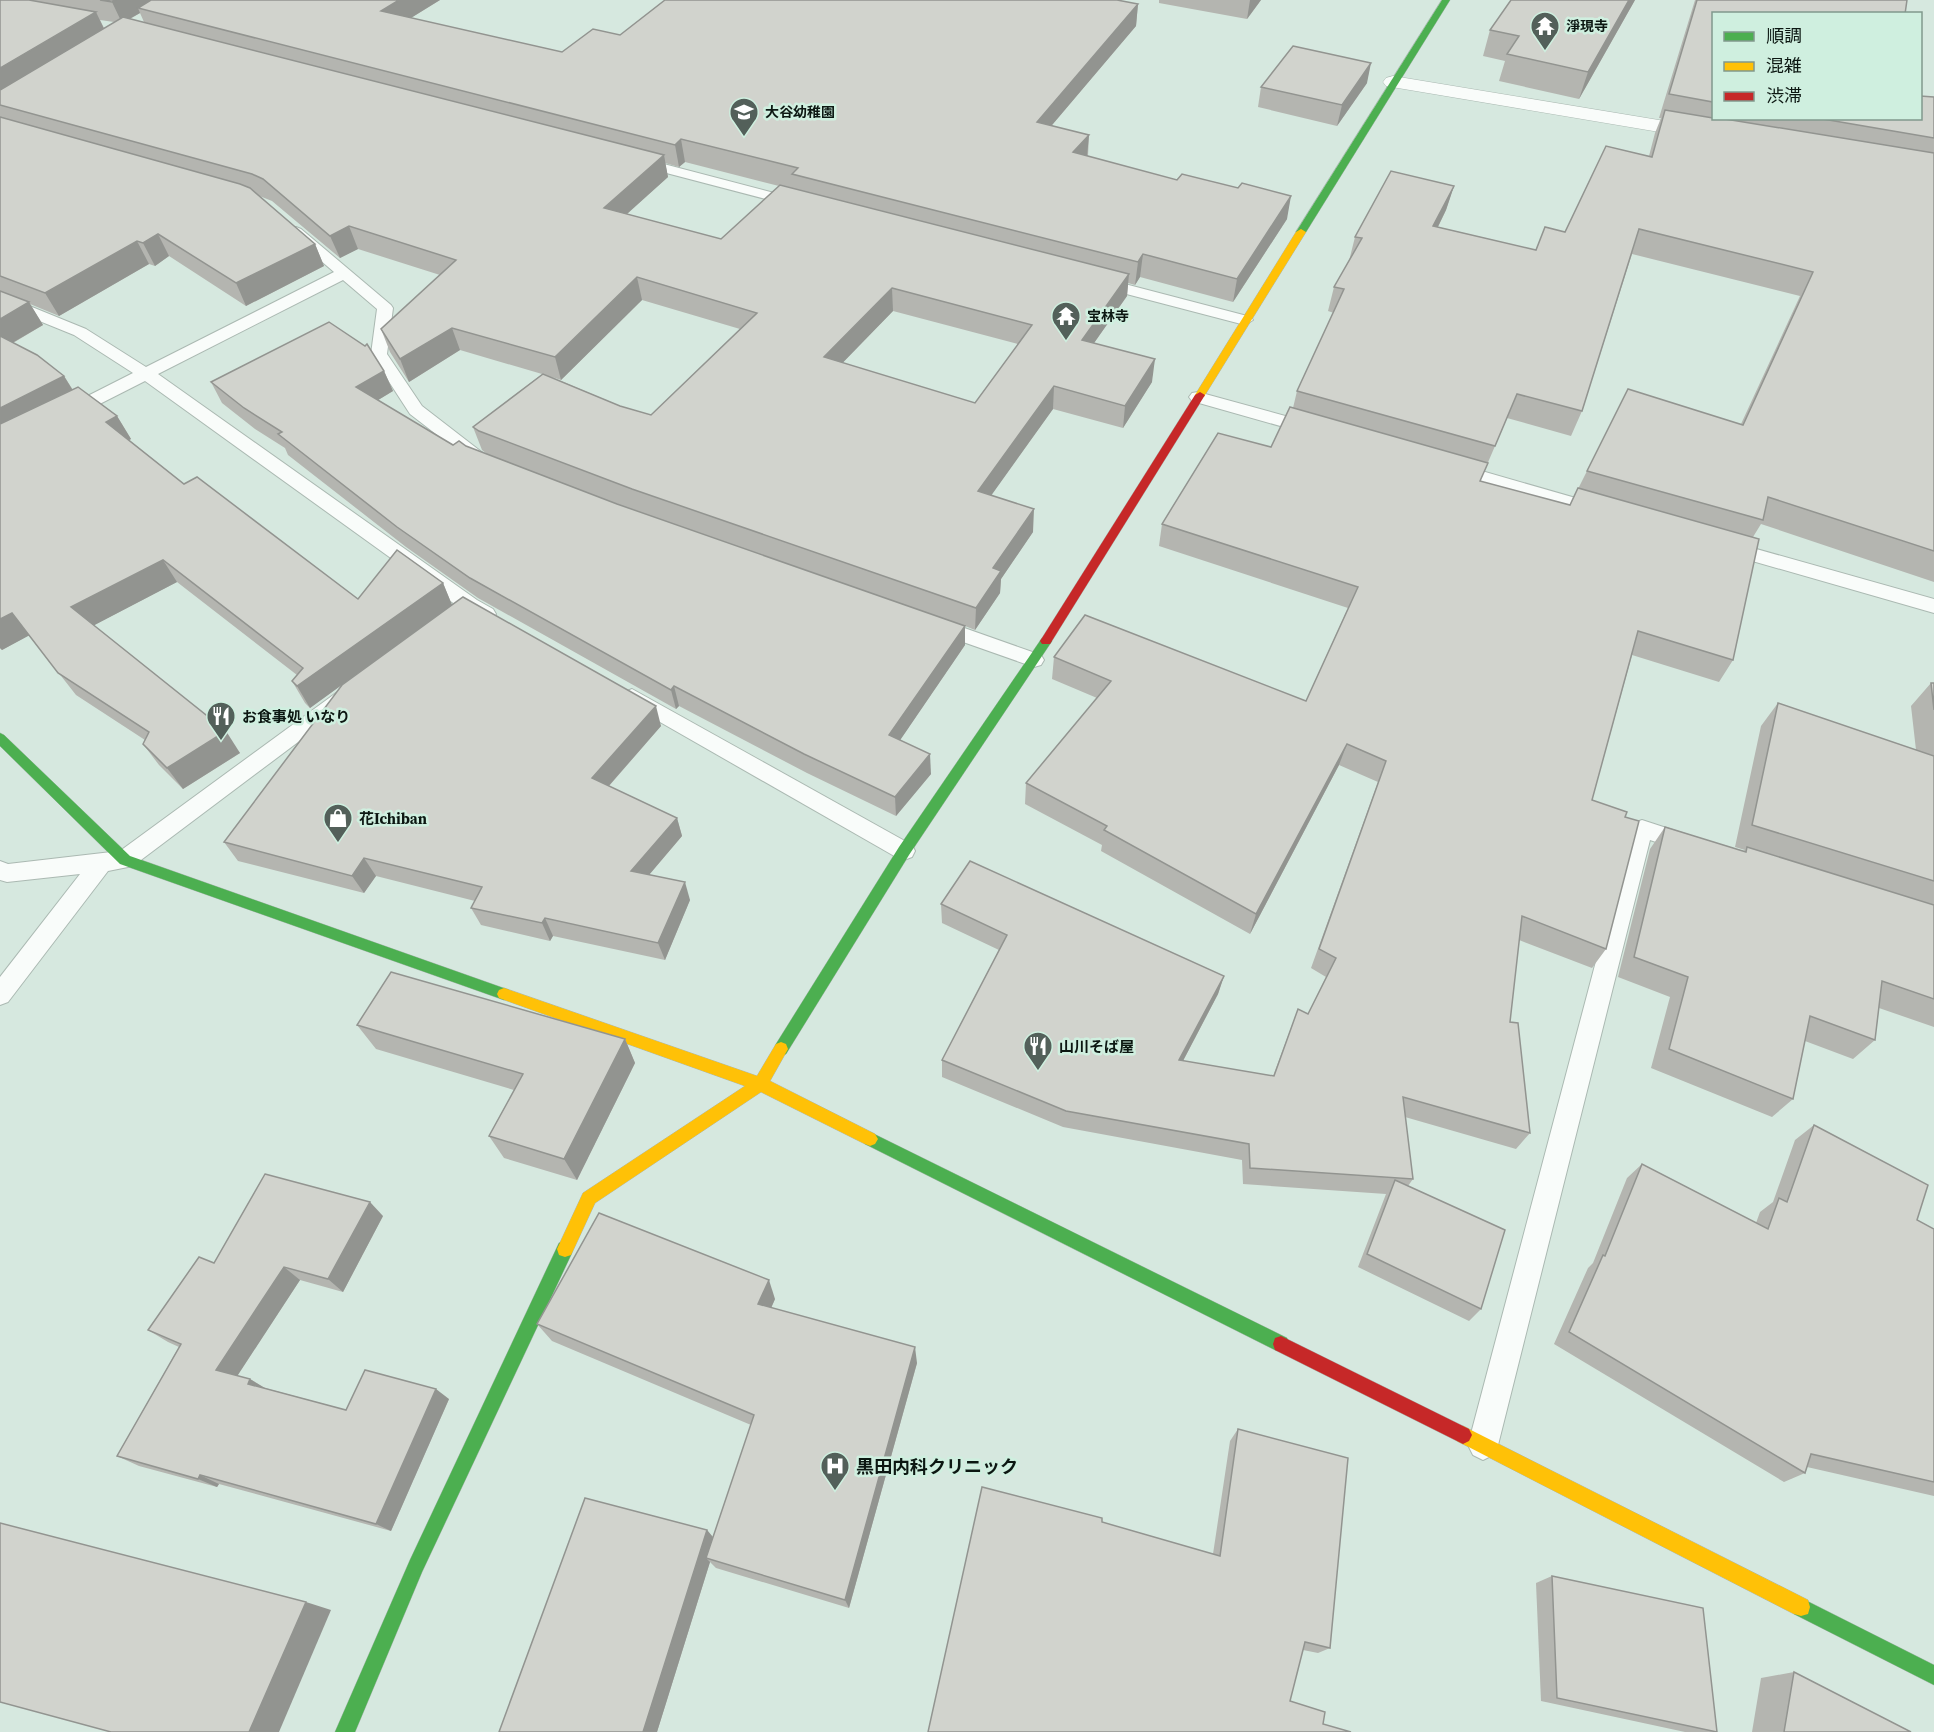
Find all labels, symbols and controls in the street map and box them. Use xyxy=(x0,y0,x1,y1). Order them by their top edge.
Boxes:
temple icon: 淨現寺 xyxy=(1529,10,1561,52)
legend xyxy=(1712,12,1922,120)
place label: 淨現寺 xyxy=(1566,16,1608,36)
text: 順調 xyxy=(1766,23,1802,48)
text: 混雑 xyxy=(1766,53,1802,78)
text: 渋滞 xyxy=(1766,83,1802,108)
school or university icon: 大谷幼稚園 xyxy=(728,96,760,138)
place label: 大谷幼稚園 xyxy=(765,102,835,122)
temple icon: 宝林寺 xyxy=(1050,300,1082,342)
place label: 宝林寺 xyxy=(1087,306,1129,326)
restaurant icon: お食事処 いなり xyxy=(205,700,237,742)
place label: お食事処 いなり xyxy=(242,706,350,727)
shop icon: 花Ichiban xyxy=(322,802,354,844)
place label: 花Ichiban xyxy=(359,808,427,829)
restaurant icon: 山川そば屋 xyxy=(1022,1030,1054,1072)
place label: 山川そば屋 xyxy=(1059,1036,1134,1057)
hospital icon: 黒田内科クリニック xyxy=(819,1450,851,1492)
place label: 黒田内科クリニック xyxy=(856,1454,1018,1479)

